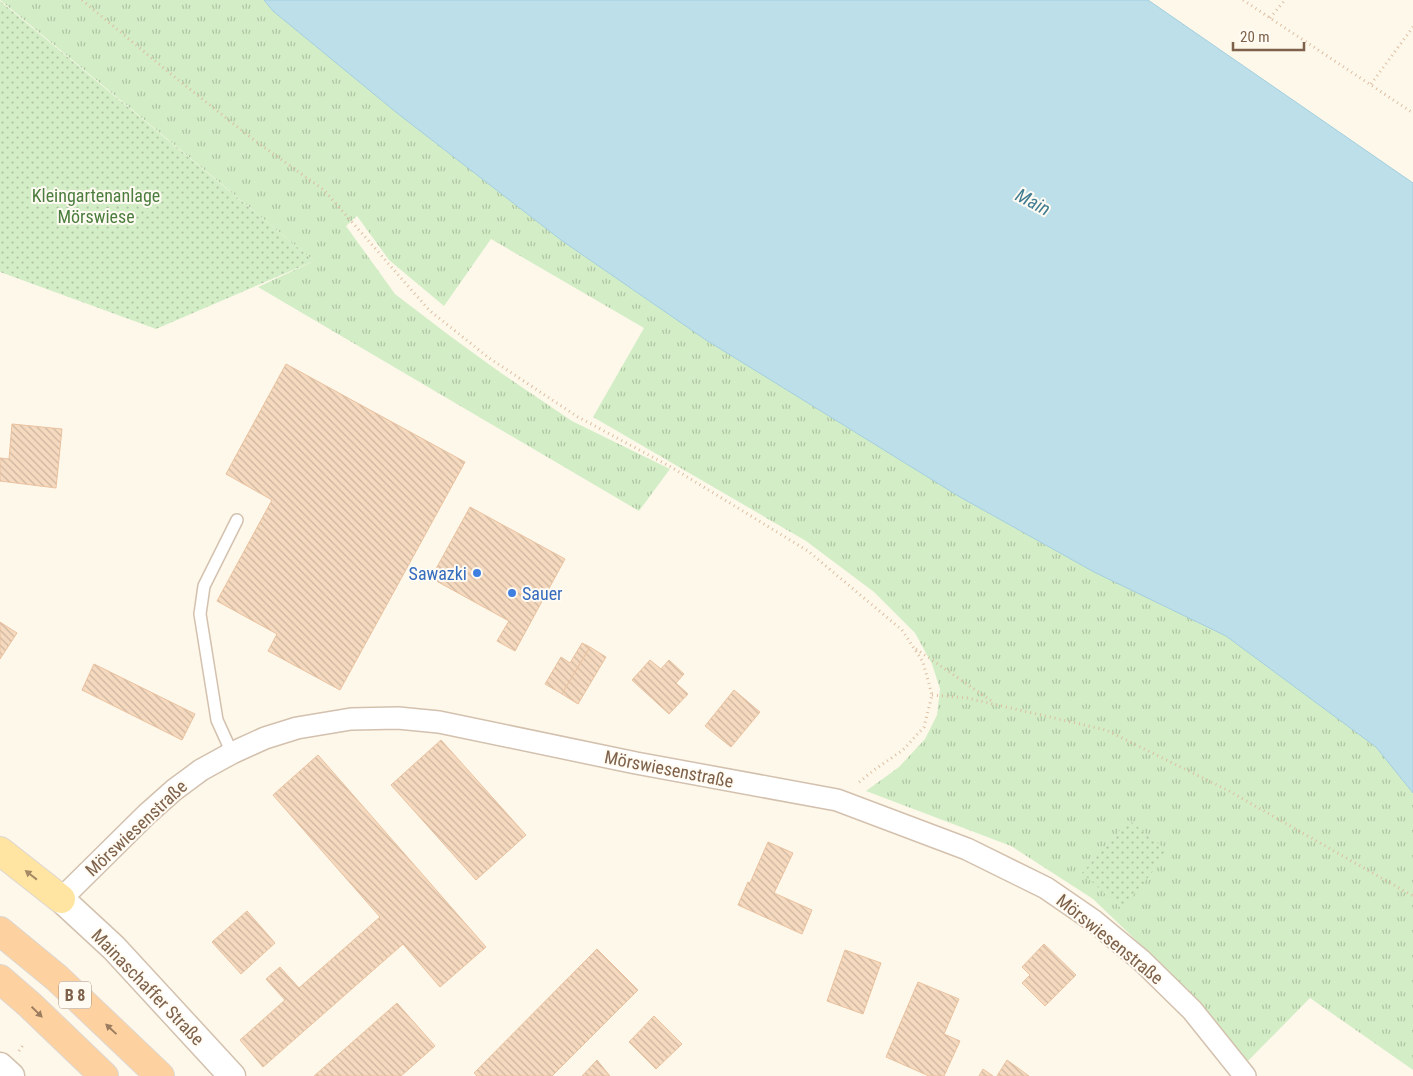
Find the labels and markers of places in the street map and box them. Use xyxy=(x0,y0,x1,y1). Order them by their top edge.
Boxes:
place label: Sawazki xyxy=(409,563,467,584)
marker: Sawazki xyxy=(471,567,483,579)
place label: Sauer xyxy=(522,583,563,604)
marker: Sauer xyxy=(506,587,518,599)

